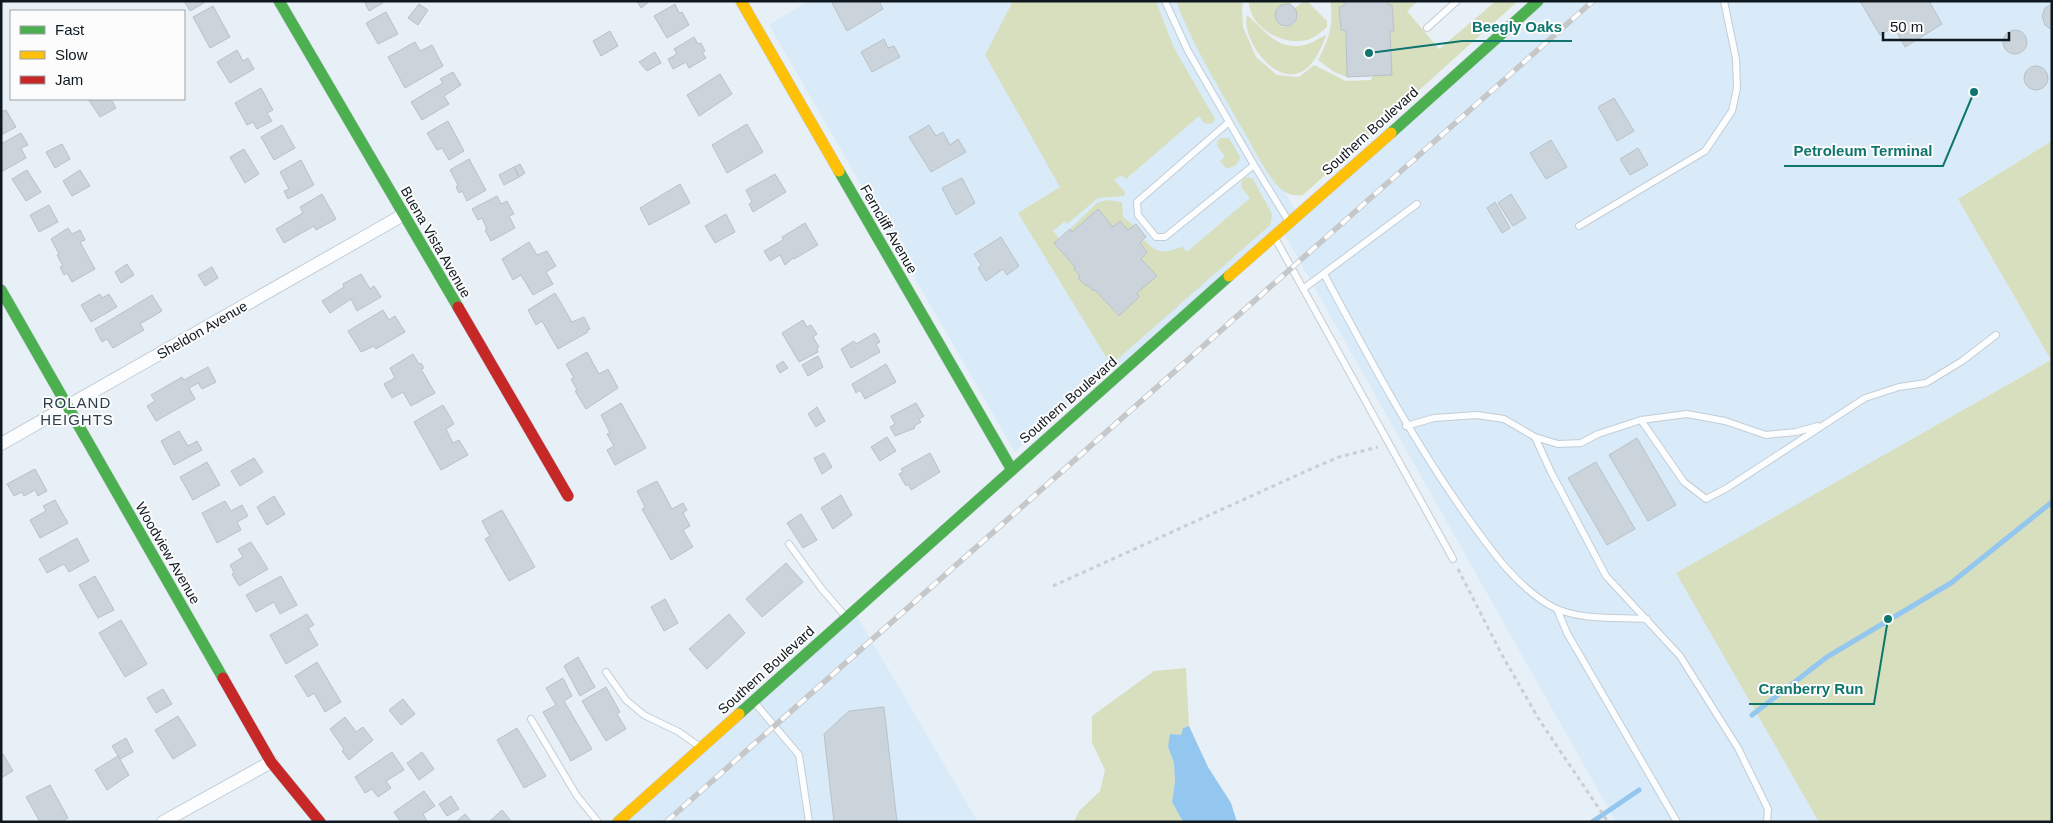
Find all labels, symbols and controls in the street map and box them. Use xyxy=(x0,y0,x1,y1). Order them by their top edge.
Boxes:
legend xyxy=(10,10,185,100)
scale bar xyxy=(1883,10,2009,42)
callout: Beegly Oaks xyxy=(1462,11,1572,41)
text: Beegly Oaks xyxy=(1472,18,1562,35)
text: 50 m xyxy=(1890,18,1923,35)
text: Fast xyxy=(55,21,85,38)
text: Slow xyxy=(55,46,88,63)
text: Jam xyxy=(55,71,83,88)
street label: Southern Boulevard xyxy=(1319,84,1421,178)
callout: Petroleum Terminal xyxy=(1784,136,1943,166)
text: Petroleum Terminal xyxy=(1794,142,1932,159)
street label: Ferncliff Avenue xyxy=(857,182,921,276)
street label: Buena Vista Avenue xyxy=(398,184,474,301)
street label: Sheldon Avenue xyxy=(154,298,250,362)
street label: Southern Boulevard xyxy=(1016,353,1120,447)
district label: ROLAND HEIGHTS xyxy=(40,394,114,428)
street label: Woodview Avenue xyxy=(132,499,204,607)
street label: Southern Boulevard xyxy=(715,623,817,717)
callout: Cranberry Run xyxy=(1749,674,1874,704)
text: Cranberry Run xyxy=(1758,680,1864,697)

